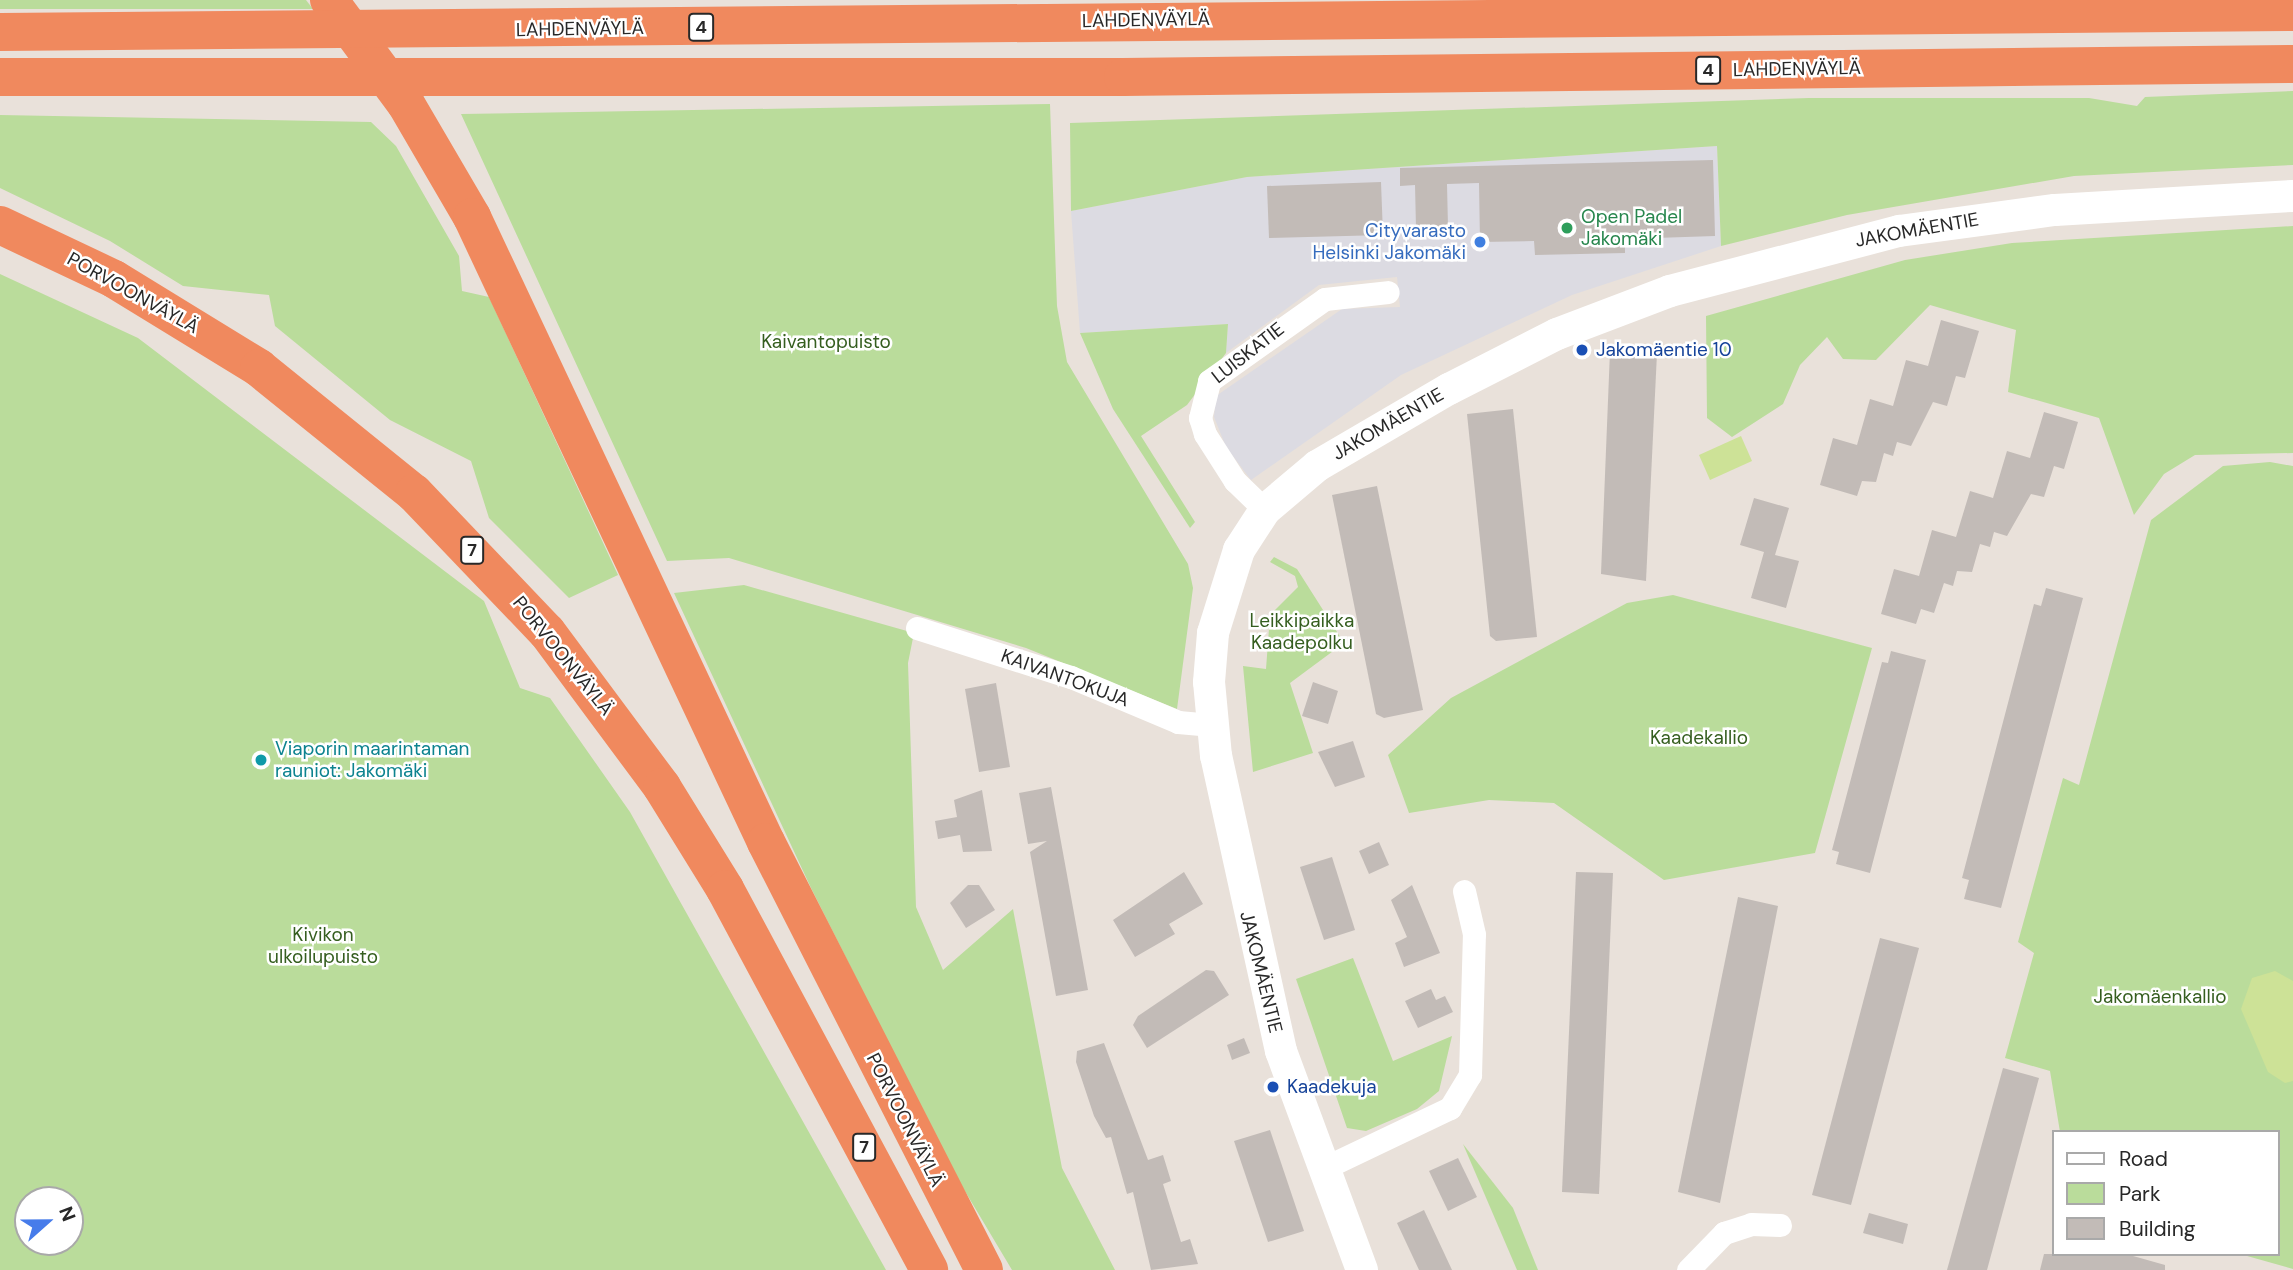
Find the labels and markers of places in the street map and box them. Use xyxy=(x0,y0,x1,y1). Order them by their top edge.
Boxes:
place label: Open Padel Jakomäki xyxy=(1581,206,1682,250)
place label: Cityvarasto Helsinki Jakomäki xyxy=(1312,220,1466,264)
marker: Open Padel Jakomäki xyxy=(1559,220,1575,236)
marker: Cityvarasto Helsinki Jakomäki xyxy=(1472,234,1488,250)
place label: Jakomäentie 10 xyxy=(1596,339,1732,361)
marker: Jakomäentie 10 xyxy=(1574,342,1590,358)
place label: Viaporin maarintaman rauniot: Jakomäki xyxy=(275,738,469,782)
marker: Viaporin maarintaman rauniot: Jakomäki xyxy=(253,752,269,768)
place label: Kaadekuja xyxy=(1287,1076,1376,1098)
marker: Kaadekuja xyxy=(1265,1079,1281,1095)

